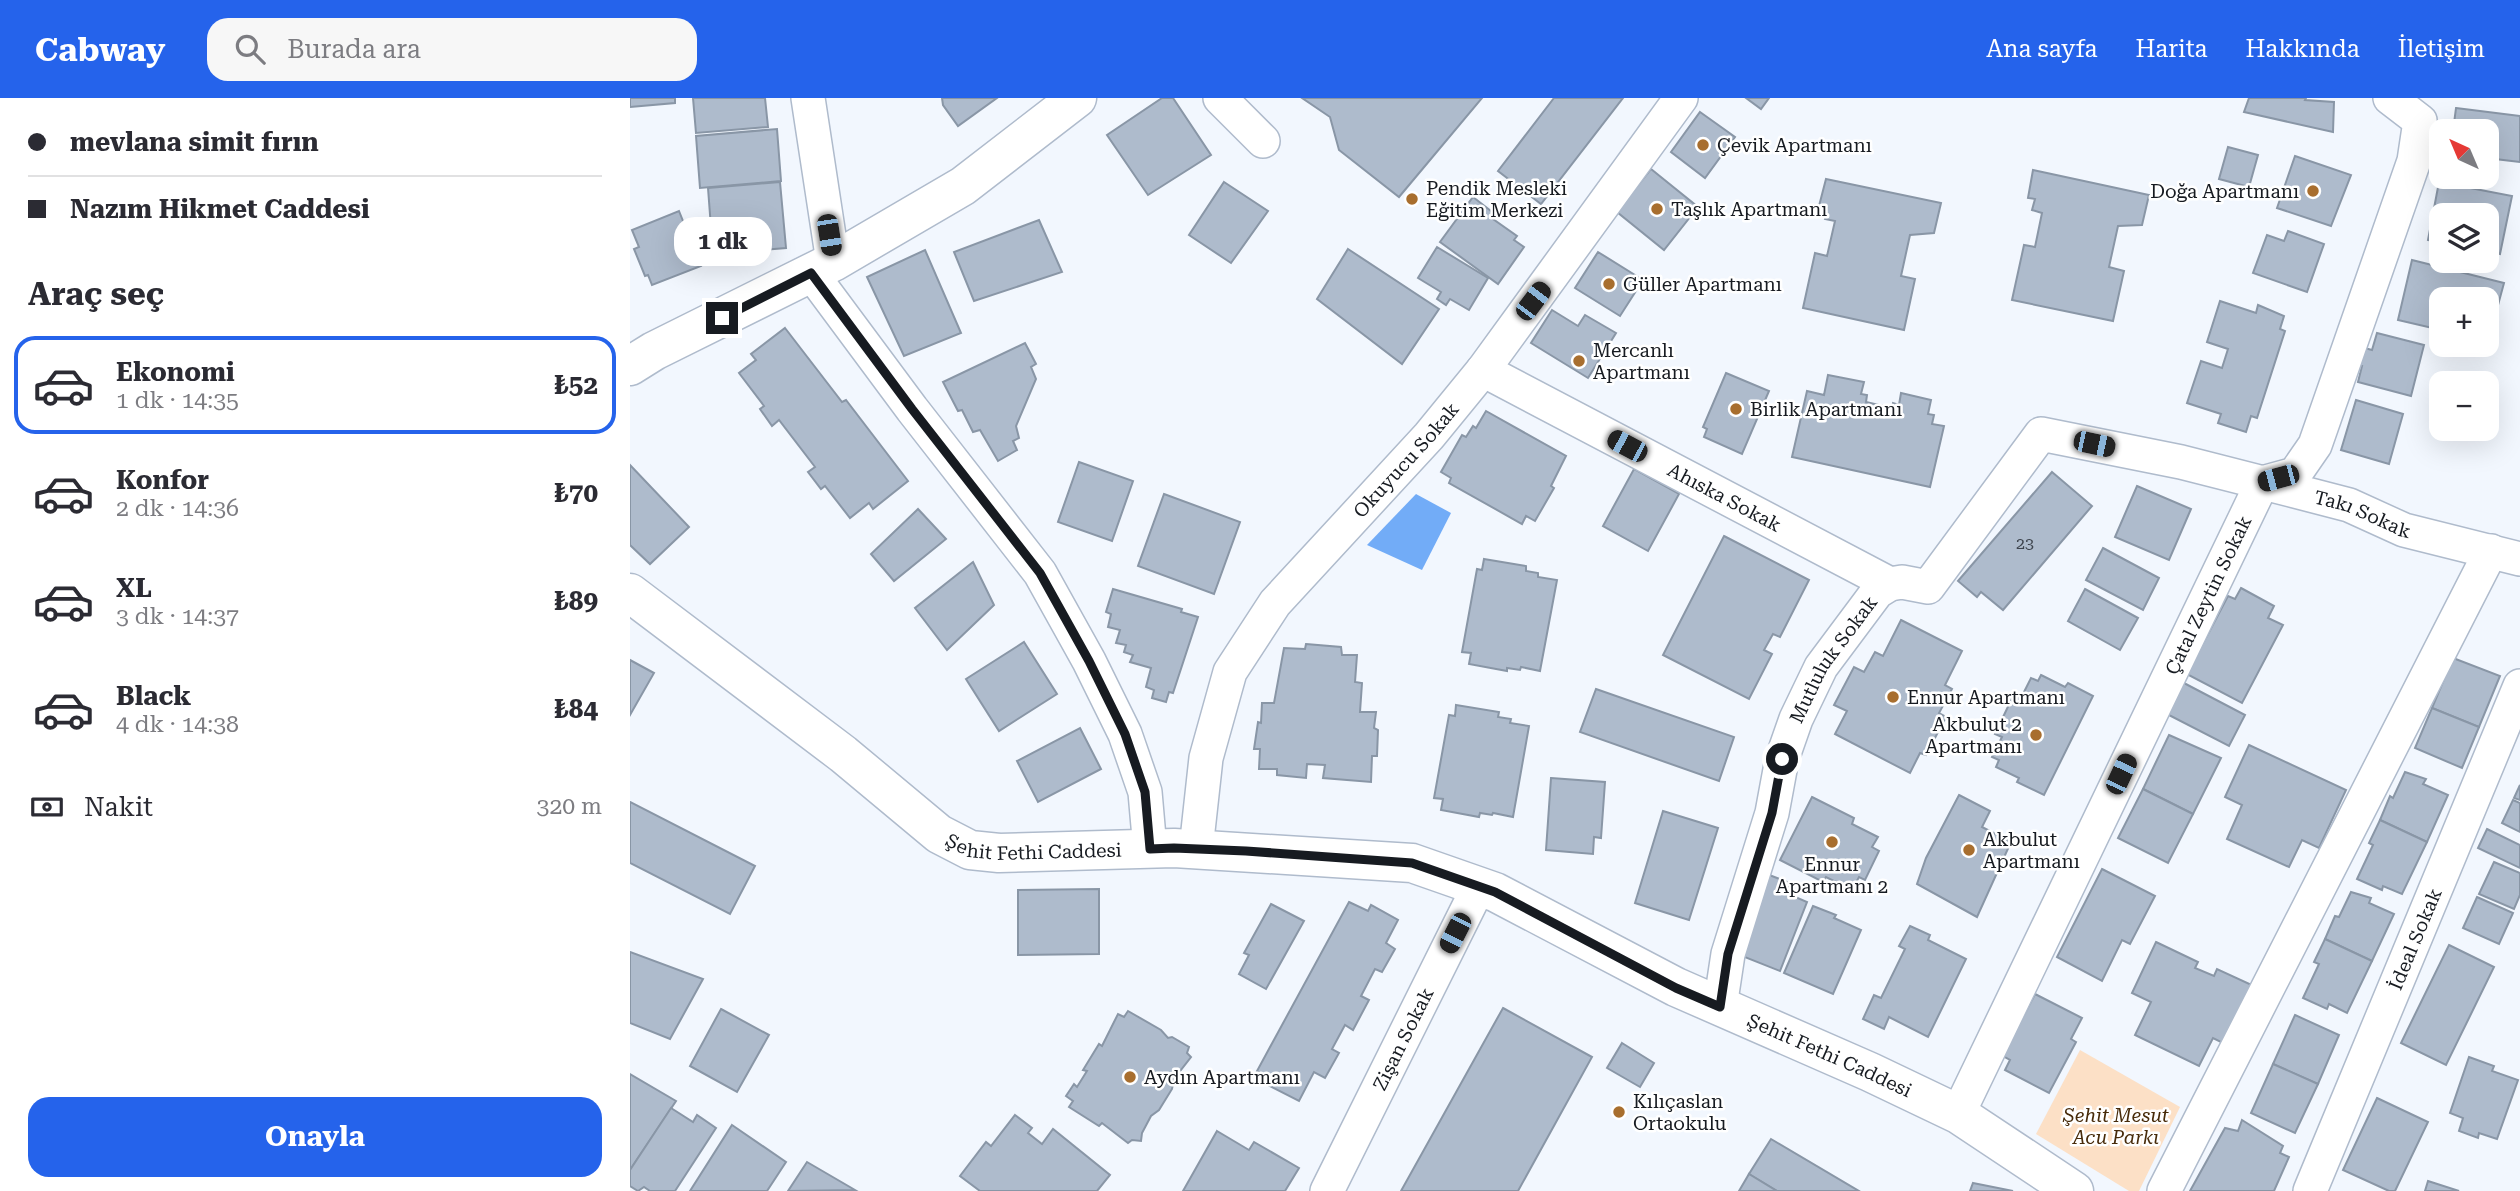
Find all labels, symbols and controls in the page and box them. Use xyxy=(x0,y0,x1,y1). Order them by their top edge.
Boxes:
search box xyxy=(207,18,697,81)
text: Cabway xyxy=(35,30,165,69)
icon: search xyxy=(231,30,269,68)
text: Burada ara xyxy=(287,34,421,64)
text: Ana sayfa xyxy=(1986,35,2097,63)
text: Harita xyxy=(2135,35,2208,63)
text: Hakkında xyxy=(2246,35,2360,63)
text: İletişim xyxy=(2398,35,2485,63)
north arrow xyxy=(2429,119,2499,189)
map controls xyxy=(2429,119,2499,441)
text: mevlana simit fırın xyxy=(70,127,319,157)
place label: Çevik Apartmanı xyxy=(1717,134,1872,157)
marker: Çevik Apartmanı xyxy=(1695,137,1711,153)
place label: Pendik Mesleki Eğitim Merkezi xyxy=(1426,177,1567,222)
place label: Doğa Apartmanı xyxy=(2150,180,2299,203)
marker: Doğa Apartmanı xyxy=(2305,183,2321,199)
marker: Pendik Mesleki Eğitim Merkezi xyxy=(1404,191,1420,207)
text: Nazım Hikmet Caddesi xyxy=(70,194,370,224)
place label: Taşlık Apartmanı xyxy=(1671,198,1827,221)
marker: Taşlık Apartmanı xyxy=(1649,201,1665,217)
button: layers xyxy=(2429,203,2499,273)
car xyxy=(816,213,843,257)
callout: 1 dk xyxy=(673,216,771,266)
text: 1 dk xyxy=(698,228,748,255)
place label: Güller Apartmanı xyxy=(1623,273,1782,296)
text: Araç seç xyxy=(28,275,164,313)
marker: Güller Apartmanı xyxy=(1601,276,1617,292)
car xyxy=(1512,278,1555,324)
button: + xyxy=(2429,287,2499,357)
route end xyxy=(706,302,738,334)
place label: Mercanlı Apartmanı xyxy=(1593,339,1690,384)
marker: Mercanlı Apartmanı xyxy=(1571,353,1587,369)
icon: car xyxy=(32,354,95,417)
text: Ekonomi xyxy=(116,357,235,387)
text: ₺52 xyxy=(554,370,598,400)
button: − xyxy=(2429,371,2499,441)
text: 1 dk · 14:35 xyxy=(116,387,239,414)
street label: Okuyucu Sokak xyxy=(1348,398,1464,523)
place label: Birlik Apartmanı xyxy=(1750,398,1902,421)
marker: Birlik Apartmanı xyxy=(1728,401,1744,417)
car xyxy=(1604,427,1651,465)
car xyxy=(2072,429,2117,459)
street label: Ahıska Sokak xyxy=(1664,458,1785,537)
icon: car xyxy=(32,462,95,525)
car xyxy=(2255,462,2302,494)
text: Konfor xyxy=(116,465,209,495)
text: ₺70 xyxy=(554,478,598,508)
street label: Takı Sokak xyxy=(2312,485,2413,543)
text: 2 dk · 14:36 xyxy=(116,495,239,522)
street label: Çatal Zeytin Sokak xyxy=(2160,512,2256,678)
house number: 23 xyxy=(2016,534,2034,553)
icon: car xyxy=(32,570,95,633)
text: XL xyxy=(116,573,152,603)
text: ₺89 xyxy=(554,586,598,616)
street label: Mutluluk Sokak xyxy=(1785,591,1882,727)
text: 3 dk · 14:37 xyxy=(116,603,239,630)
icon: car xyxy=(32,678,95,741)
text: Black xyxy=(116,681,191,711)
place label: Ennur Apartmanı xyxy=(1907,686,2065,709)
marker: Ennur Apartmanı xyxy=(1885,689,1901,705)
text: ₺84 xyxy=(554,694,598,724)
text: 4 dk · 14:38 xyxy=(116,711,239,738)
place label: Akbulut 2 Apartmanı xyxy=(1925,713,2022,758)
marker: Akbulut 2 Apartmanı xyxy=(2028,727,2044,743)
route start xyxy=(1766,743,1798,775)
car xyxy=(2103,751,2140,797)
icon: cash xyxy=(28,788,66,826)
text: Nakit xyxy=(84,792,153,822)
text: 320 m xyxy=(537,793,602,820)
street label: Şehit Fethi Caddesi xyxy=(942,828,1122,865)
place label: Akbulut Apartmanı xyxy=(1983,828,2080,873)
marker: Ennur Apartmanı 2 xyxy=(1824,834,1840,850)
marker: Akbulut Apartmanı xyxy=(1961,842,1977,858)
place label: Ennur Apartmanı 2 xyxy=(1776,853,1888,898)
street label: İdeal Sokak xyxy=(2384,885,2447,993)
car xyxy=(1437,910,1474,956)
street label: Zişan Sokak xyxy=(1368,984,1439,1094)
street label: Şehit Fethi Caddesi xyxy=(1744,1009,1915,1102)
place label: Aydın Apartmanı xyxy=(1144,1066,1300,1089)
marker: Aydın Apartmanı xyxy=(1122,1069,1138,1085)
place label: Kılıçaslan Ortaokulu xyxy=(1633,1090,1727,1135)
button: Onayla xyxy=(28,1097,602,1177)
marker: Kılıçaslan Ortaokulu xyxy=(1611,1104,1627,1120)
park label: Şehit Mesut Acu Parkı xyxy=(2062,1104,2169,1149)

